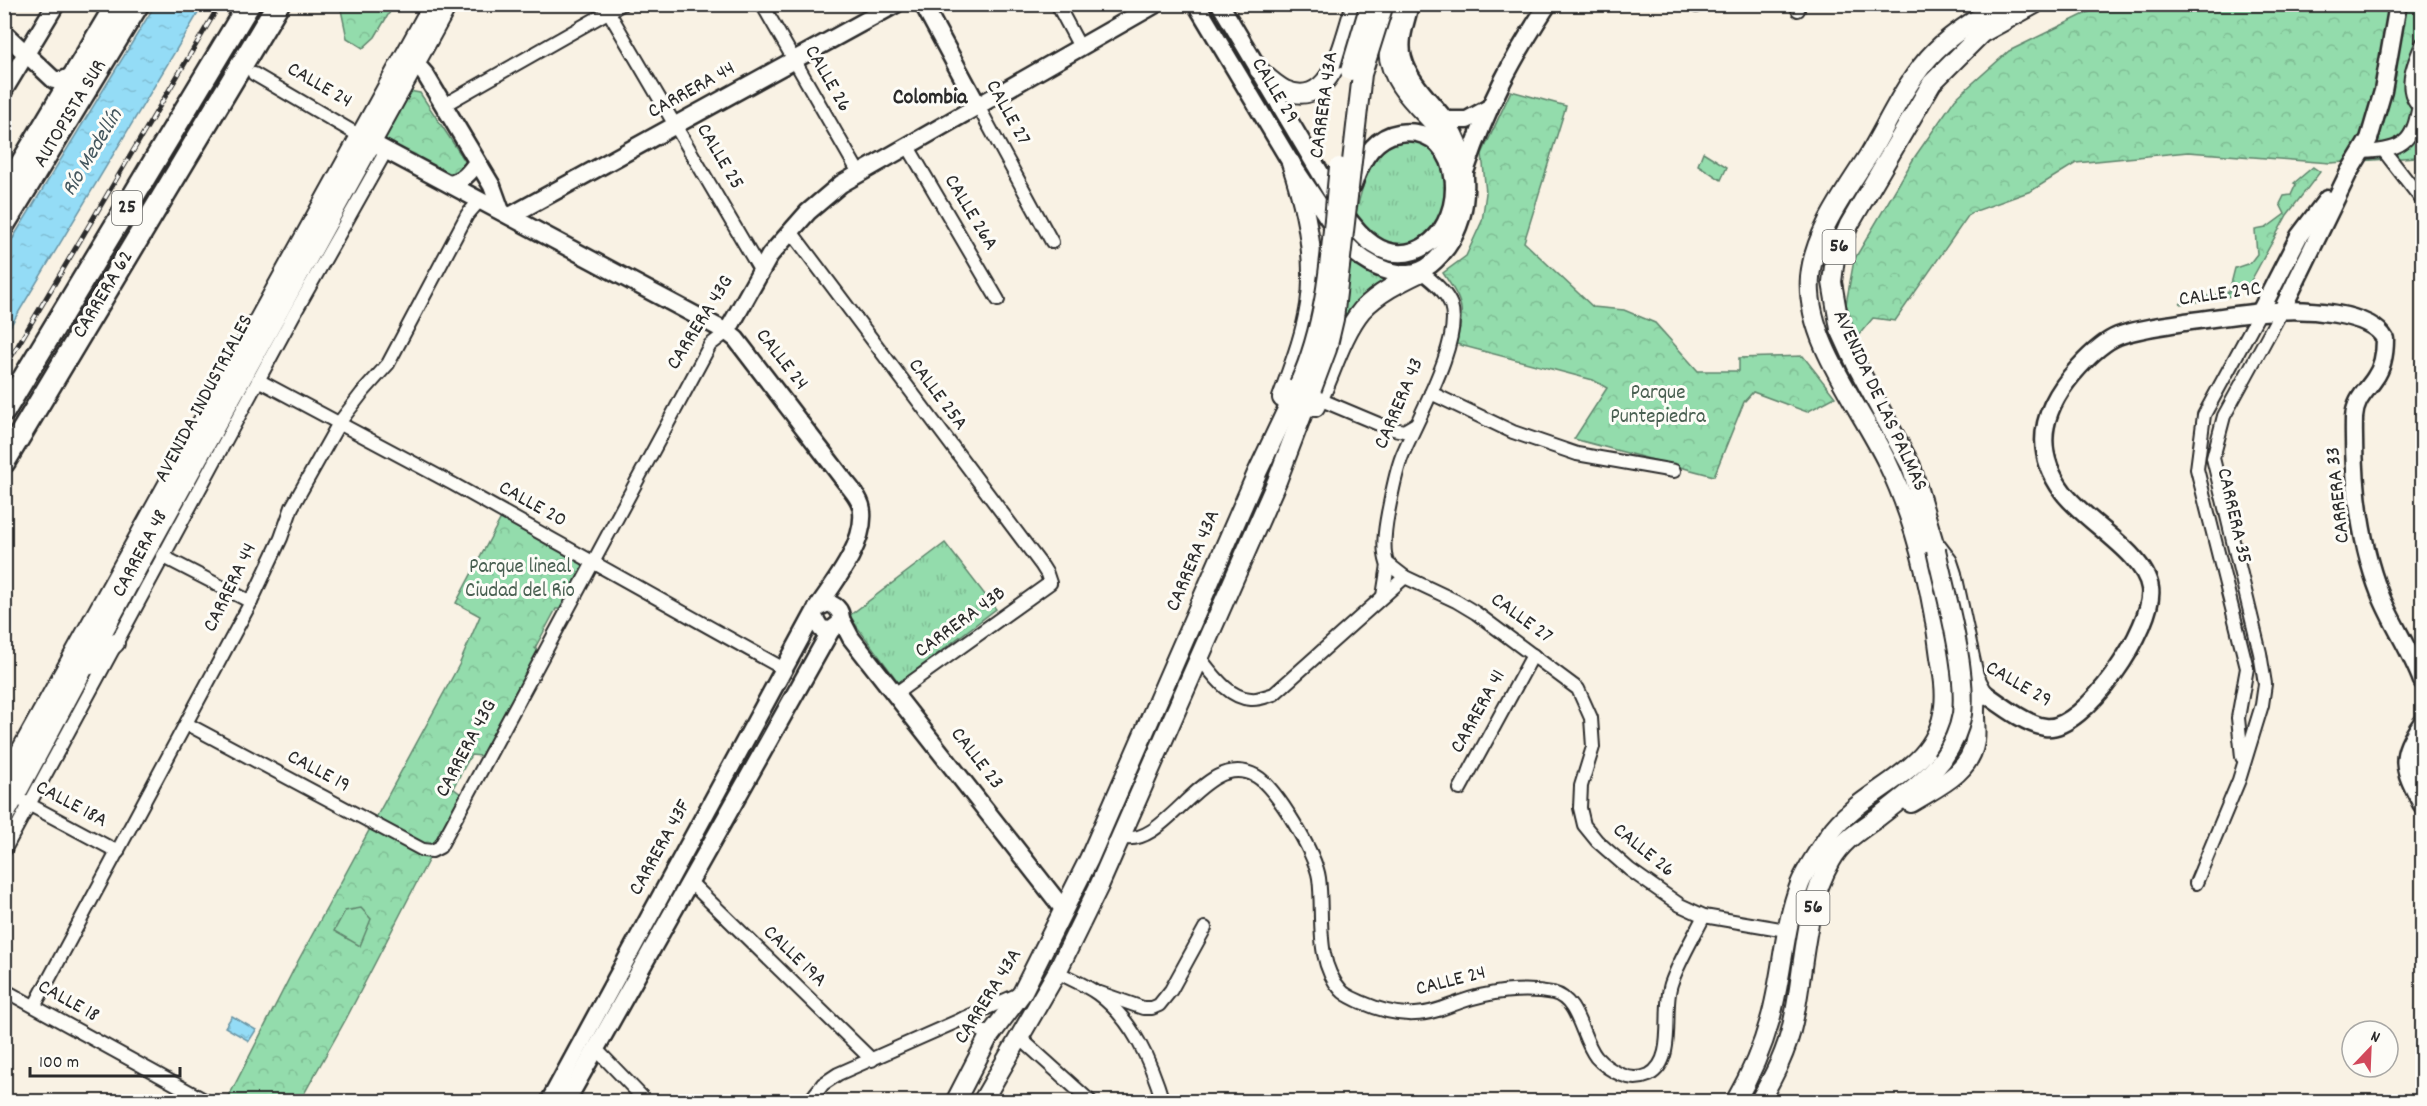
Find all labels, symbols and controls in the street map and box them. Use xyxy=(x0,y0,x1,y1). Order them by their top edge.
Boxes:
street label: CALLE 26 xyxy=(796,40,858,118)
street label: CARRERA 43A xyxy=(1303,50,1347,160)
street label: CALLE 29 xyxy=(1243,52,1305,130)
street label: AUTOPISTA SUR xyxy=(27,54,115,174)
street label: CALLE 24 xyxy=(281,55,357,117)
street label: CARRERA 44 xyxy=(643,55,741,127)
street label: CALLE 27 xyxy=(977,75,1037,151)
district label: Colombia xyxy=(893,83,968,114)
water label: Río Medellín xyxy=(55,103,132,202)
street label: CALLE 25 xyxy=(688,118,750,196)
street label: CALLE 26A xyxy=(935,169,1005,257)
road number: 25 xyxy=(112,191,142,225)
road number: 56 xyxy=(1822,230,1856,264)
street label: CARRERA 62 xyxy=(66,245,142,345)
street label: CARRERA 43G xyxy=(660,270,742,376)
street label: CALLE 29C xyxy=(2177,274,2263,316)
street label: AVENIDA DE LAS PALMAS xyxy=(1824,305,1934,497)
street label: AVENIDA INDUSTRIALES xyxy=(148,310,262,488)
street label: CALLE 24 xyxy=(747,323,815,397)
street label: CALLE 25A xyxy=(900,353,974,437)
street label: CARRERA 43 xyxy=(1367,354,1433,454)
park label: Parque Puntepiedra xyxy=(1610,379,1707,433)
street label: CARRERA 33 xyxy=(2319,445,2359,545)
street label: CARRERA 35 xyxy=(2207,465,2259,567)
street label: CALLE 20 xyxy=(492,474,572,536)
street label: CARRERA 48 xyxy=(105,505,177,603)
street label: CARRERA 43A xyxy=(1159,506,1229,616)
street label: CARRERA 44 xyxy=(197,538,265,638)
park label: Parque lineal Ciudad del Rio xyxy=(465,553,575,607)
street label: CARRERA 43B xyxy=(909,580,1013,666)
street label: CALLE 27 xyxy=(1484,586,1558,652)
street label: CALLE 29 xyxy=(1979,654,2057,716)
street label: CARRERA 41 xyxy=(1444,665,1514,759)
street label: CARRERA 43G xyxy=(429,695,505,803)
street label: CALLE 23 xyxy=(942,721,1010,797)
street label: CALLE 19 xyxy=(281,743,355,801)
street label: CALLE 18A xyxy=(30,773,112,837)
street label: CARRERA 43F xyxy=(622,794,700,902)
street label: CALLE 26 xyxy=(1605,816,1681,886)
road number: 56 xyxy=(1796,891,1830,925)
street label: CALLE 19A xyxy=(755,919,833,995)
street label: CARRERA 43A xyxy=(948,943,1030,1051)
street label: CALLE 24 xyxy=(1413,959,1489,1005)
street label: CALLE 18 xyxy=(32,973,104,1031)
north arrow xyxy=(2340,1019,2400,1079)
text: N xyxy=(2367,1025,2383,1050)
scale bar xyxy=(30,1040,180,1078)
text: 100 m xyxy=(39,1051,79,1076)

